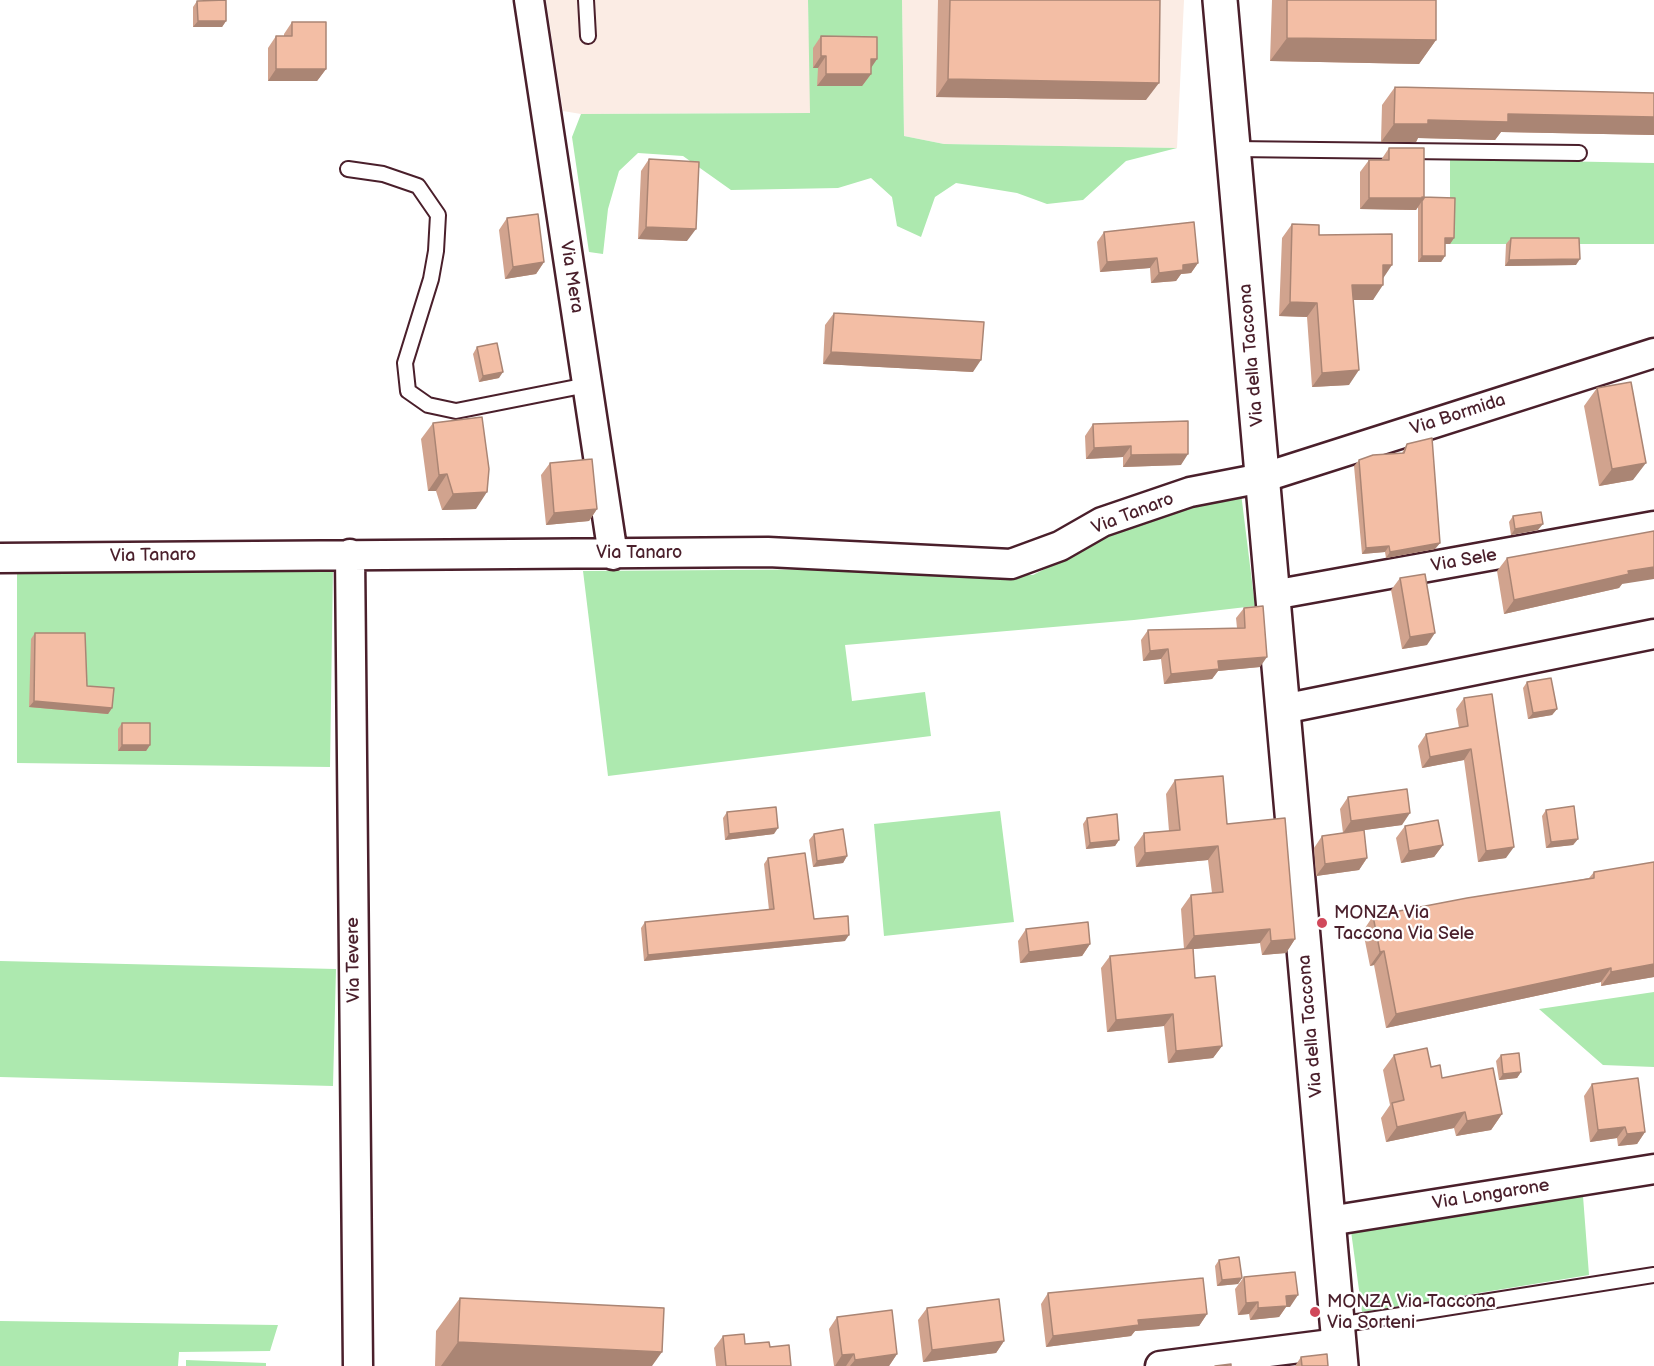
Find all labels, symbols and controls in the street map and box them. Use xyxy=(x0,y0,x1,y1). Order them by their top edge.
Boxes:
street label: Via Mera xyxy=(555,239,587,315)
street label: Via della Taccona xyxy=(1235,283,1269,427)
street label: Via Bormida xyxy=(1408,389,1508,441)
street label: Via Tanaro xyxy=(1089,488,1177,540)
street label: Via Tanaro xyxy=(596,542,682,564)
street label: Via Tanaro xyxy=(110,544,196,568)
street label: Via Sele xyxy=(1429,545,1499,577)
place label: MONZA Via Taccona Via Sele xyxy=(1334,902,1474,944)
marker: MONZA Via Taccona Via Sele xyxy=(1315,916,1329,930)
street label: Via Tevere xyxy=(342,917,366,1003)
street label: Via della Taccona xyxy=(1294,954,1328,1098)
street label: Via Longarone xyxy=(1431,1175,1551,1215)
place label: MONZA Via Taccona Via Sorteni xyxy=(1327,1291,1496,1334)
marker: MONZA Via Taccona Via Sorteni xyxy=(1308,1305,1322,1319)

